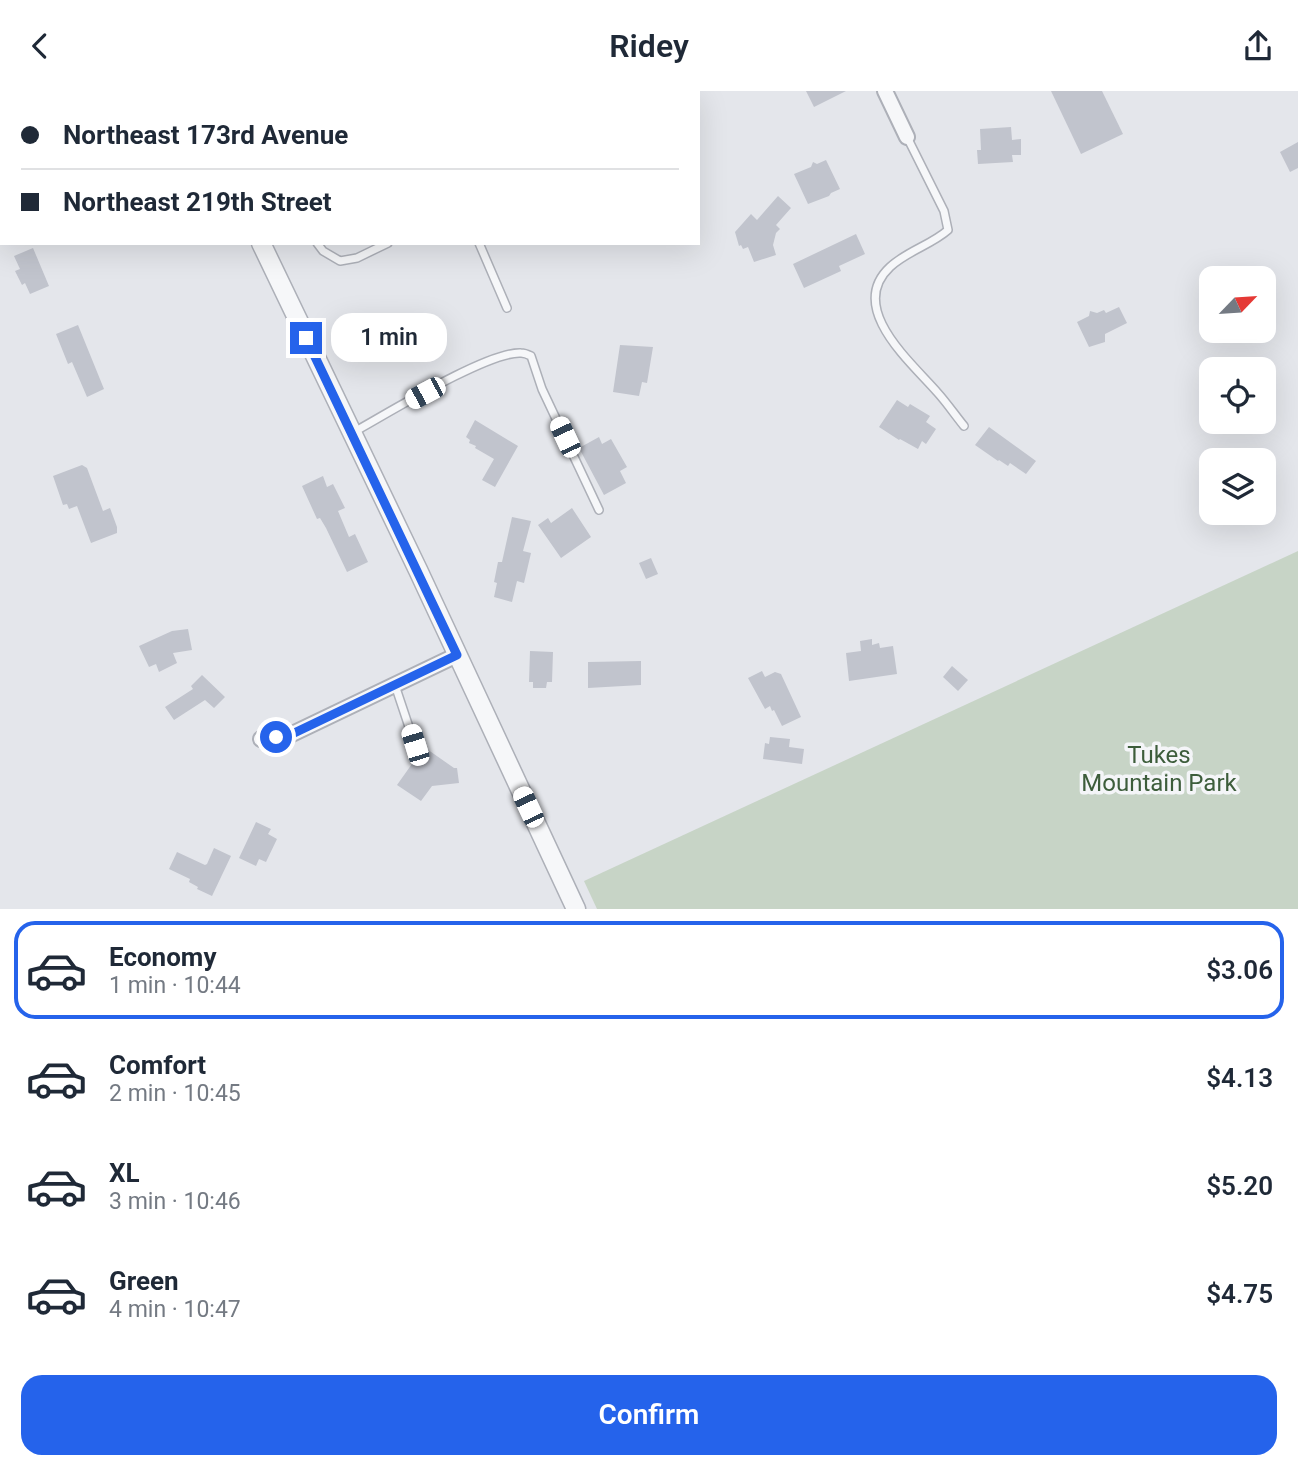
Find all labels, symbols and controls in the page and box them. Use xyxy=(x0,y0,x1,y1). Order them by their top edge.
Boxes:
icon: back xyxy=(21,27,59,65)
text: Ridey xyxy=(609,27,689,65)
icon: share xyxy=(1239,27,1277,65)
text: Northeast 173rd Avenue xyxy=(63,120,348,150)
text: Northeast 219th Street xyxy=(63,187,332,217)
north arrow xyxy=(1199,266,1276,343)
map controls xyxy=(1199,266,1276,525)
callout: 1 min xyxy=(330,313,446,363)
route end xyxy=(290,322,322,354)
text: 1 min xyxy=(360,324,418,351)
button: locate xyxy=(1199,357,1276,434)
car xyxy=(402,374,449,412)
car xyxy=(547,414,584,460)
button: layers xyxy=(1199,448,1276,525)
route start xyxy=(260,721,292,753)
car xyxy=(399,722,432,768)
park label: Tukes Mountain Park xyxy=(1081,741,1238,797)
car xyxy=(510,784,547,830)
icon: car xyxy=(25,939,88,1002)
text: Economy xyxy=(109,942,216,972)
text: $3.06 xyxy=(1206,955,1273,985)
text: 1 min · 10:44 xyxy=(109,972,241,999)
icon: car xyxy=(25,1047,88,1110)
text: Comfort xyxy=(109,1050,206,1080)
text: $4.13 xyxy=(1206,1063,1273,1093)
text: 2 min · 10:45 xyxy=(109,1080,241,1107)
icon: car xyxy=(25,1155,88,1218)
text: XL xyxy=(109,1158,140,1188)
text: $5.20 xyxy=(1206,1171,1273,1201)
text: 3 min · 10:46 xyxy=(109,1188,241,1215)
icon: car xyxy=(25,1263,88,1326)
text: Green xyxy=(109,1266,179,1296)
text: $4.75 xyxy=(1206,1279,1273,1309)
text: 4 min · 10:47 xyxy=(109,1296,241,1323)
button: Confirm xyxy=(21,1375,1277,1455)

